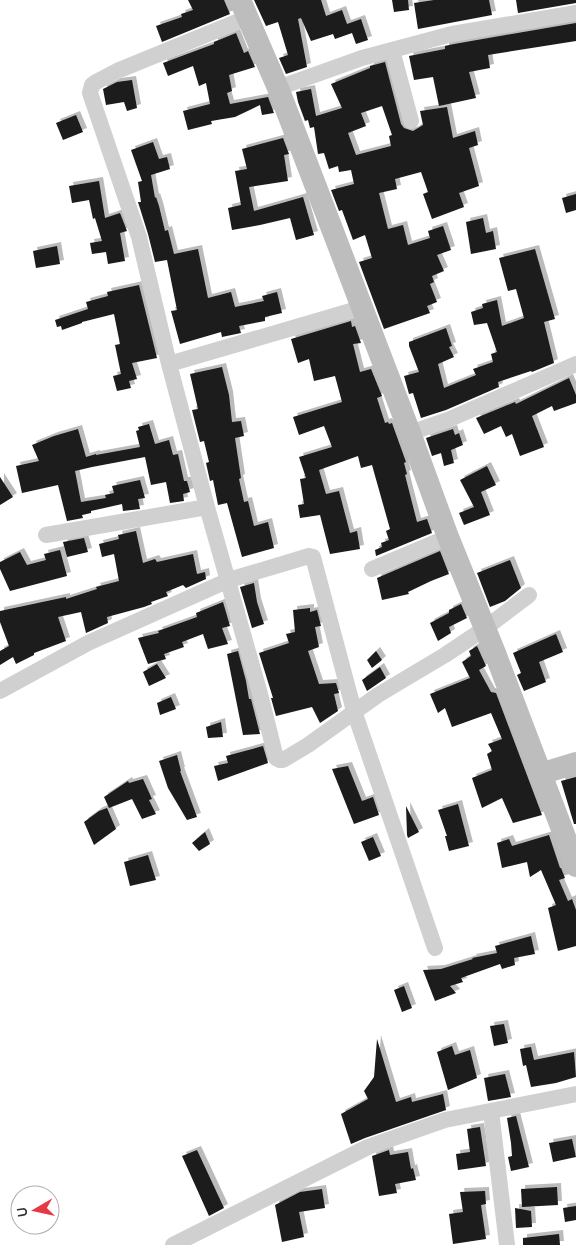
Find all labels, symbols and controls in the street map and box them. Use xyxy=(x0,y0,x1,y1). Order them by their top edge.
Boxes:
north arrow xyxy=(10,1185,60,1235)
text: U xyxy=(12,1206,32,1218)

